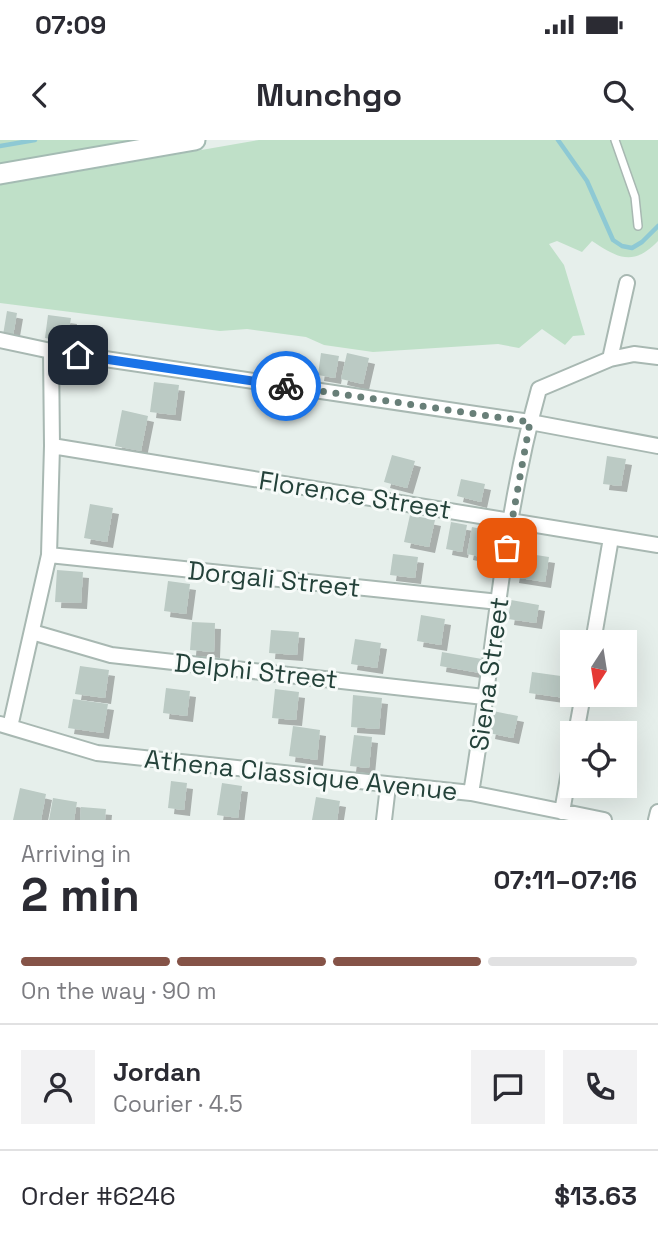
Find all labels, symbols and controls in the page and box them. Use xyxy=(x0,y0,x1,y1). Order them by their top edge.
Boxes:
text: 07:09 xyxy=(35,8,106,42)
text: Munchgo xyxy=(256,75,402,115)
icon: back xyxy=(21,76,59,114)
icon: search xyxy=(599,76,637,114)
pin xyxy=(48,325,108,385)
icon: home xyxy=(59,336,97,374)
courier xyxy=(251,351,321,421)
icon: bike xyxy=(267,367,305,405)
street label: Florence Street xyxy=(256,463,454,527)
pin xyxy=(477,518,537,578)
icon: bag xyxy=(488,529,526,567)
street label: Dorgali Street xyxy=(186,553,362,605)
street label: Siena Street xyxy=(461,595,517,753)
north arrow xyxy=(560,630,637,707)
map controls xyxy=(560,630,637,798)
street label: Delphi Street xyxy=(173,646,339,696)
button: locate xyxy=(560,721,637,798)
street label: Athena Classique Avenue xyxy=(143,742,459,808)
text: Arriving in xyxy=(21,839,131,869)
text: 07:11–07:16 xyxy=(494,863,637,897)
text: 2 min xyxy=(21,866,140,924)
text: On the way · 90 m xyxy=(21,976,216,1006)
button: person xyxy=(21,1050,95,1124)
button: chat xyxy=(471,1050,545,1124)
button: phone xyxy=(563,1050,637,1124)
text: Jordan xyxy=(113,1055,201,1089)
text: Courier · 4.5 xyxy=(113,1089,243,1119)
text: Order #6246 xyxy=(21,1179,176,1213)
text: $13.63 xyxy=(554,1179,637,1213)

